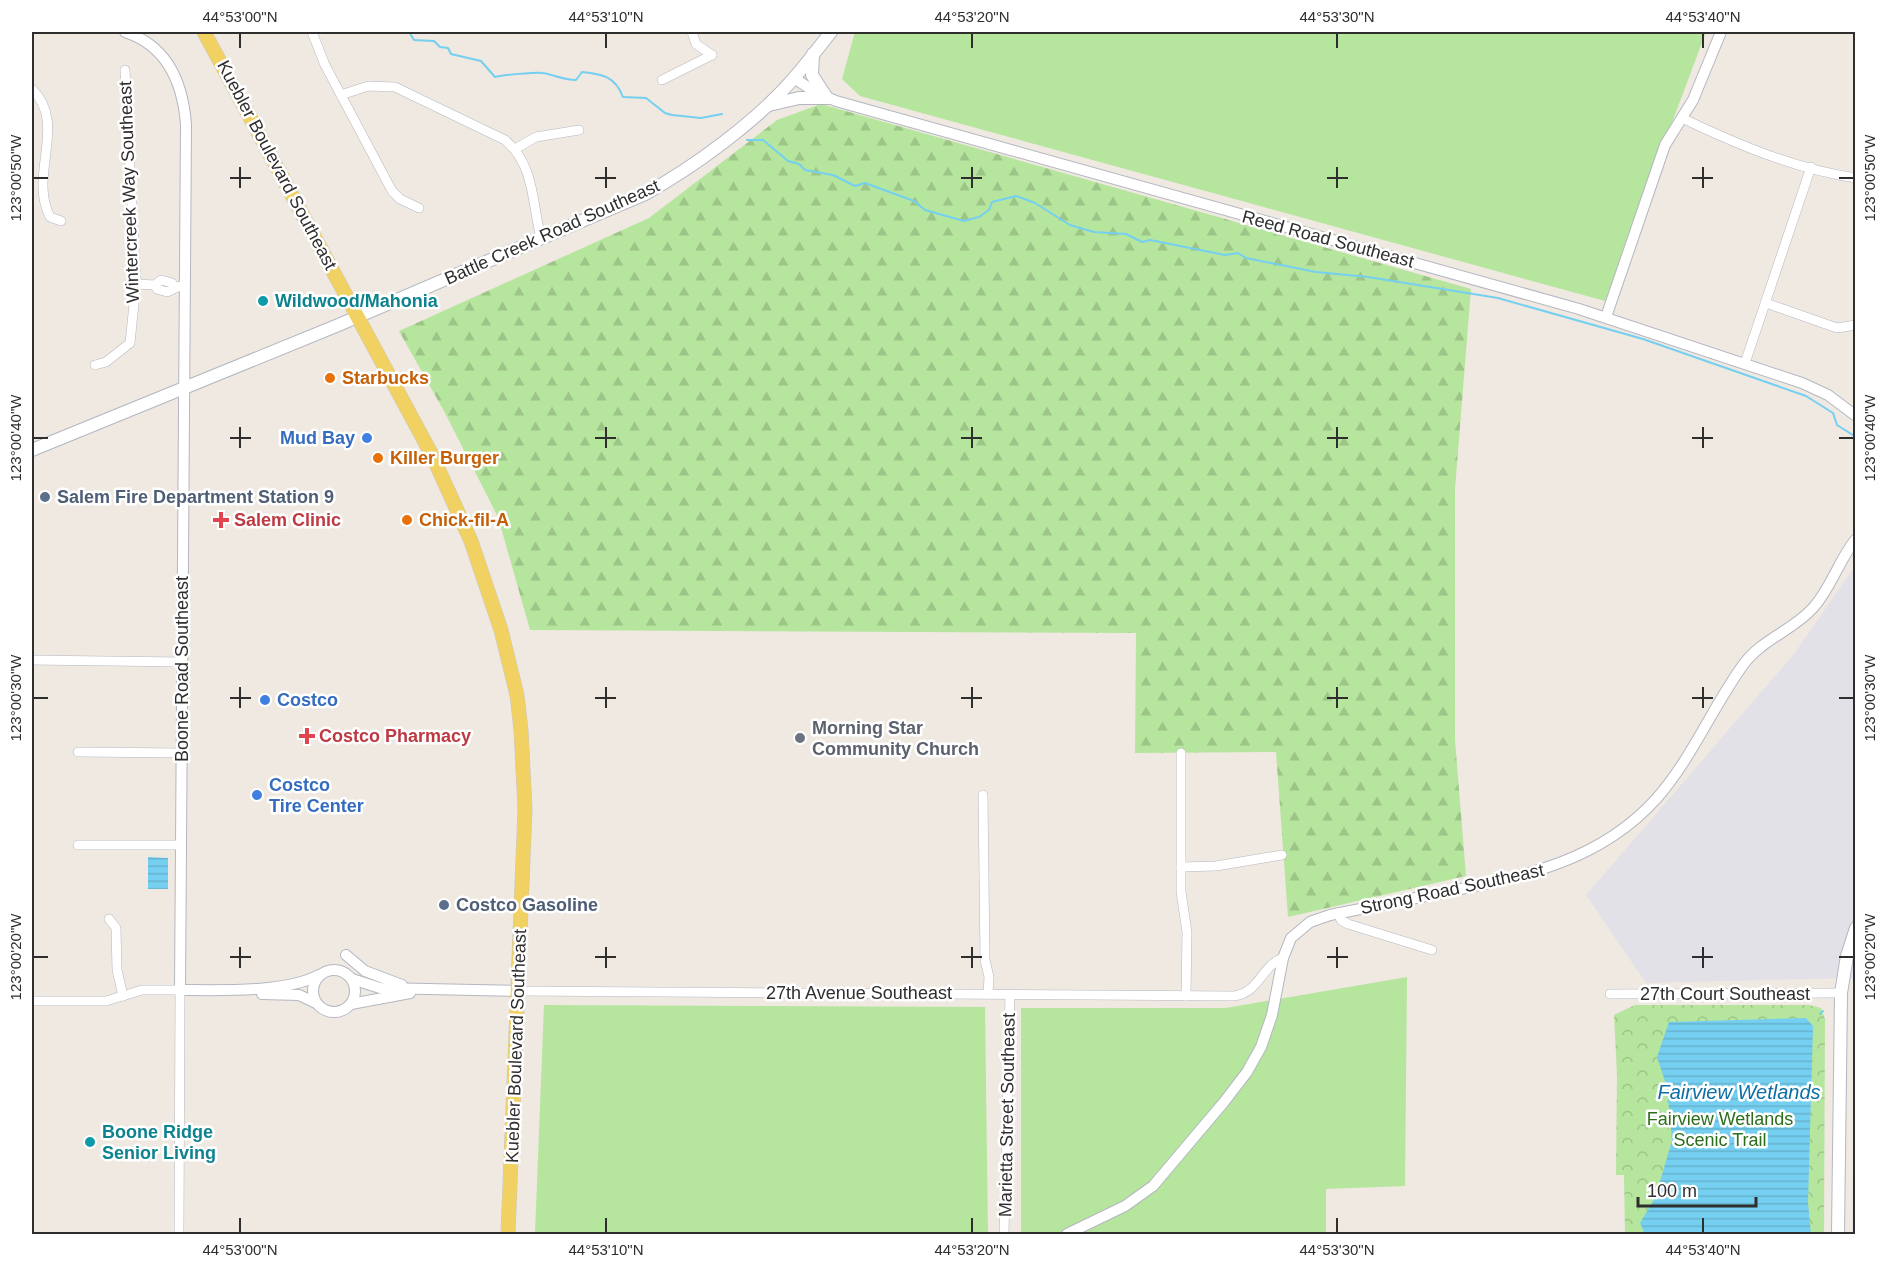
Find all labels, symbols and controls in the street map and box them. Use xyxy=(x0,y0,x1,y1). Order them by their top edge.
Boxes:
text: 44°53'00"N xyxy=(202,8,278,25)
text: 44°53'10"N xyxy=(568,8,644,25)
text: 44°53'20"N xyxy=(934,8,1010,25)
text: 44°53'30"N xyxy=(1299,8,1375,25)
text: 44°53'40"N xyxy=(1665,8,1741,25)
street label: Kuebler Boulevard Southeast xyxy=(213,57,341,273)
street label: Wintercreek Way Southeast xyxy=(115,81,143,303)
text: 123°00'50"W xyxy=(7,134,24,221)
text: 123°00'50"W xyxy=(1861,134,1878,221)
street label: Battle Creek Road Southeast xyxy=(441,175,663,289)
street label: Reed Road Southeast xyxy=(1240,206,1416,272)
place label: Wildwood/Mahonia xyxy=(275,291,439,311)
marker: Wildwood/Mahonia xyxy=(256,294,270,308)
place label: Starbucks xyxy=(342,368,429,388)
marker: Starbucks xyxy=(323,371,337,385)
text: 123°00'40"W xyxy=(7,394,24,481)
text: 123°00'40"W xyxy=(1861,394,1878,481)
place label: Mud Bay xyxy=(280,428,355,448)
marker: Mud Bay xyxy=(360,431,374,445)
place label: Killer Burger xyxy=(390,448,499,468)
marker: Killer Burger xyxy=(371,451,385,465)
place label: Salem Fire Department Station 9 xyxy=(57,487,334,507)
marker: Salem Fire Department Station 9 xyxy=(38,490,52,504)
place label: Salem Clinic xyxy=(234,510,341,530)
place label: Chick-fil-A xyxy=(419,510,509,530)
marker: Salem Clinic xyxy=(212,511,230,529)
marker: Chick-fil-A xyxy=(400,513,414,527)
street label: Boone Road Southeast xyxy=(172,576,192,762)
text: 123°00'30"W xyxy=(7,654,24,741)
text: 123°00'30"W xyxy=(1861,654,1878,741)
place label: Costco xyxy=(277,690,338,710)
marker: Costco xyxy=(258,693,272,707)
place label: Morning Star Community Church xyxy=(812,718,979,759)
place label: Costco Pharmacy xyxy=(319,726,471,746)
marker: Costco Pharmacy xyxy=(300,729,314,743)
marker: Morning Star Community Church xyxy=(793,731,807,745)
place label: Costco Tire Center xyxy=(269,775,364,816)
marker: Costco Tire Center xyxy=(250,788,264,802)
street label: Strong Road Southeast xyxy=(1358,860,1546,918)
place label: Costco Gasoline xyxy=(456,895,598,915)
marker: Costco Gasoline xyxy=(437,898,451,912)
text: 123°00'20"W xyxy=(7,913,24,1000)
text: 123°00'20"W xyxy=(1861,913,1878,1000)
street label: Kuebler Boulevard Southeast xyxy=(502,929,530,1163)
street label: 27th Avenue Southeast xyxy=(766,983,952,1003)
street label: 27th Court Southeast xyxy=(1640,984,1810,1004)
street label: Marietta Street Southeast xyxy=(995,1013,1019,1217)
water label: Fairview Wetlands xyxy=(1657,1081,1821,1103)
park label: Fairview Wetlands Scenic Trail xyxy=(1647,1109,1793,1150)
place label: Boone Ridge Senior Living xyxy=(102,1122,216,1163)
marker: Boone Ridge Senior Living xyxy=(83,1135,97,1149)
scale bar xyxy=(1638,1170,1756,1208)
text: 100 m xyxy=(1647,1181,1697,1201)
text: 44°53'00"N xyxy=(202,1241,278,1258)
text: 44°53'10"N xyxy=(568,1241,644,1258)
text: 44°53'20"N xyxy=(934,1241,1010,1258)
text: 44°53'30"N xyxy=(1299,1241,1375,1258)
text: 44°53'40"N xyxy=(1665,1241,1741,1258)

